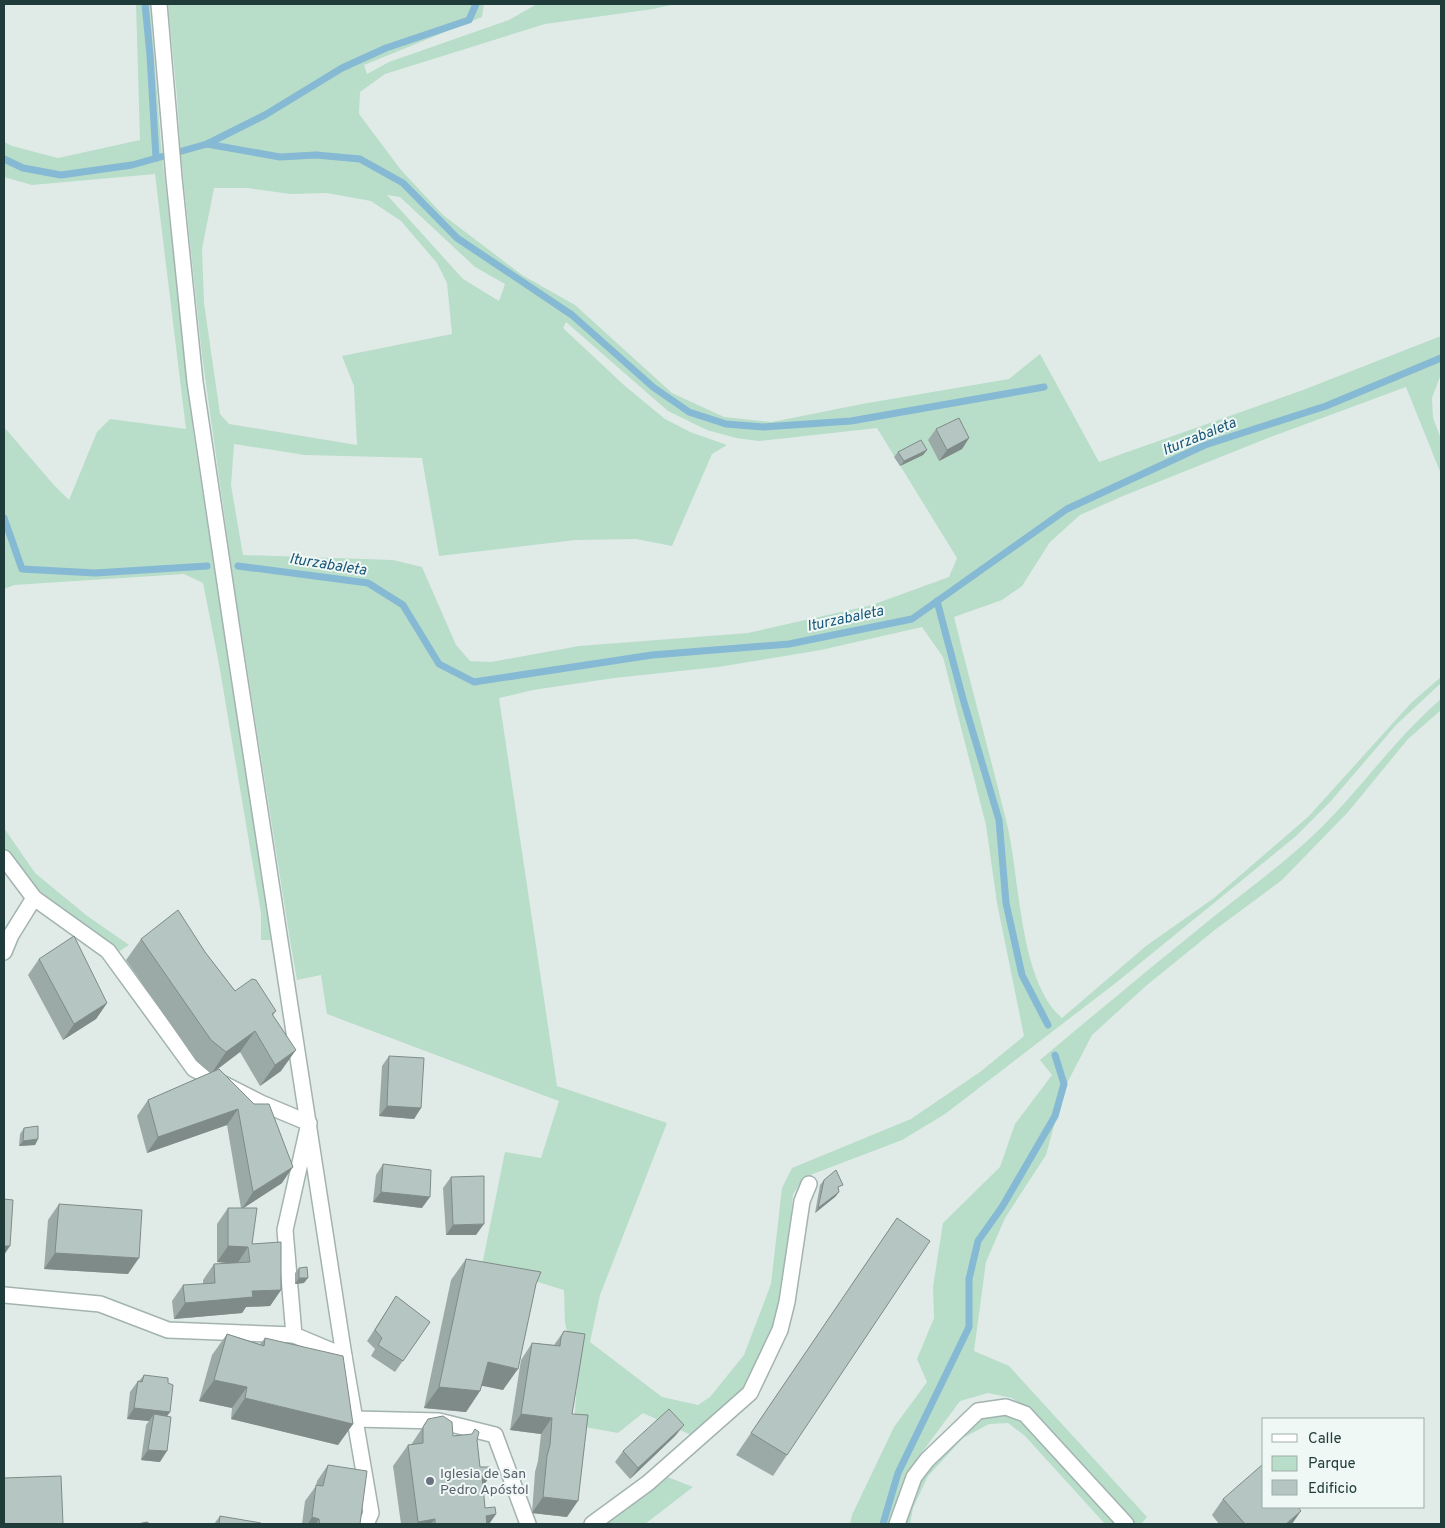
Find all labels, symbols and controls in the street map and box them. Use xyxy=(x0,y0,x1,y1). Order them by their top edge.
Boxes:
water label: Iturzabaleta xyxy=(1160,414,1239,461)
water label: Iturzabaleta xyxy=(288,550,368,581)
water label: Iturzabaleta xyxy=(805,602,886,637)
legend xyxy=(1262,1418,1425,1508)
text: Calle xyxy=(1308,1430,1342,1449)
text: Parque xyxy=(1308,1455,1356,1474)
place label: Iglesia de San Pedro Apóstol xyxy=(440,1466,529,1499)
marker: Iglesia de San Pedro Apóstol xyxy=(424,1475,436,1487)
text: Edificio xyxy=(1308,1480,1357,1499)

